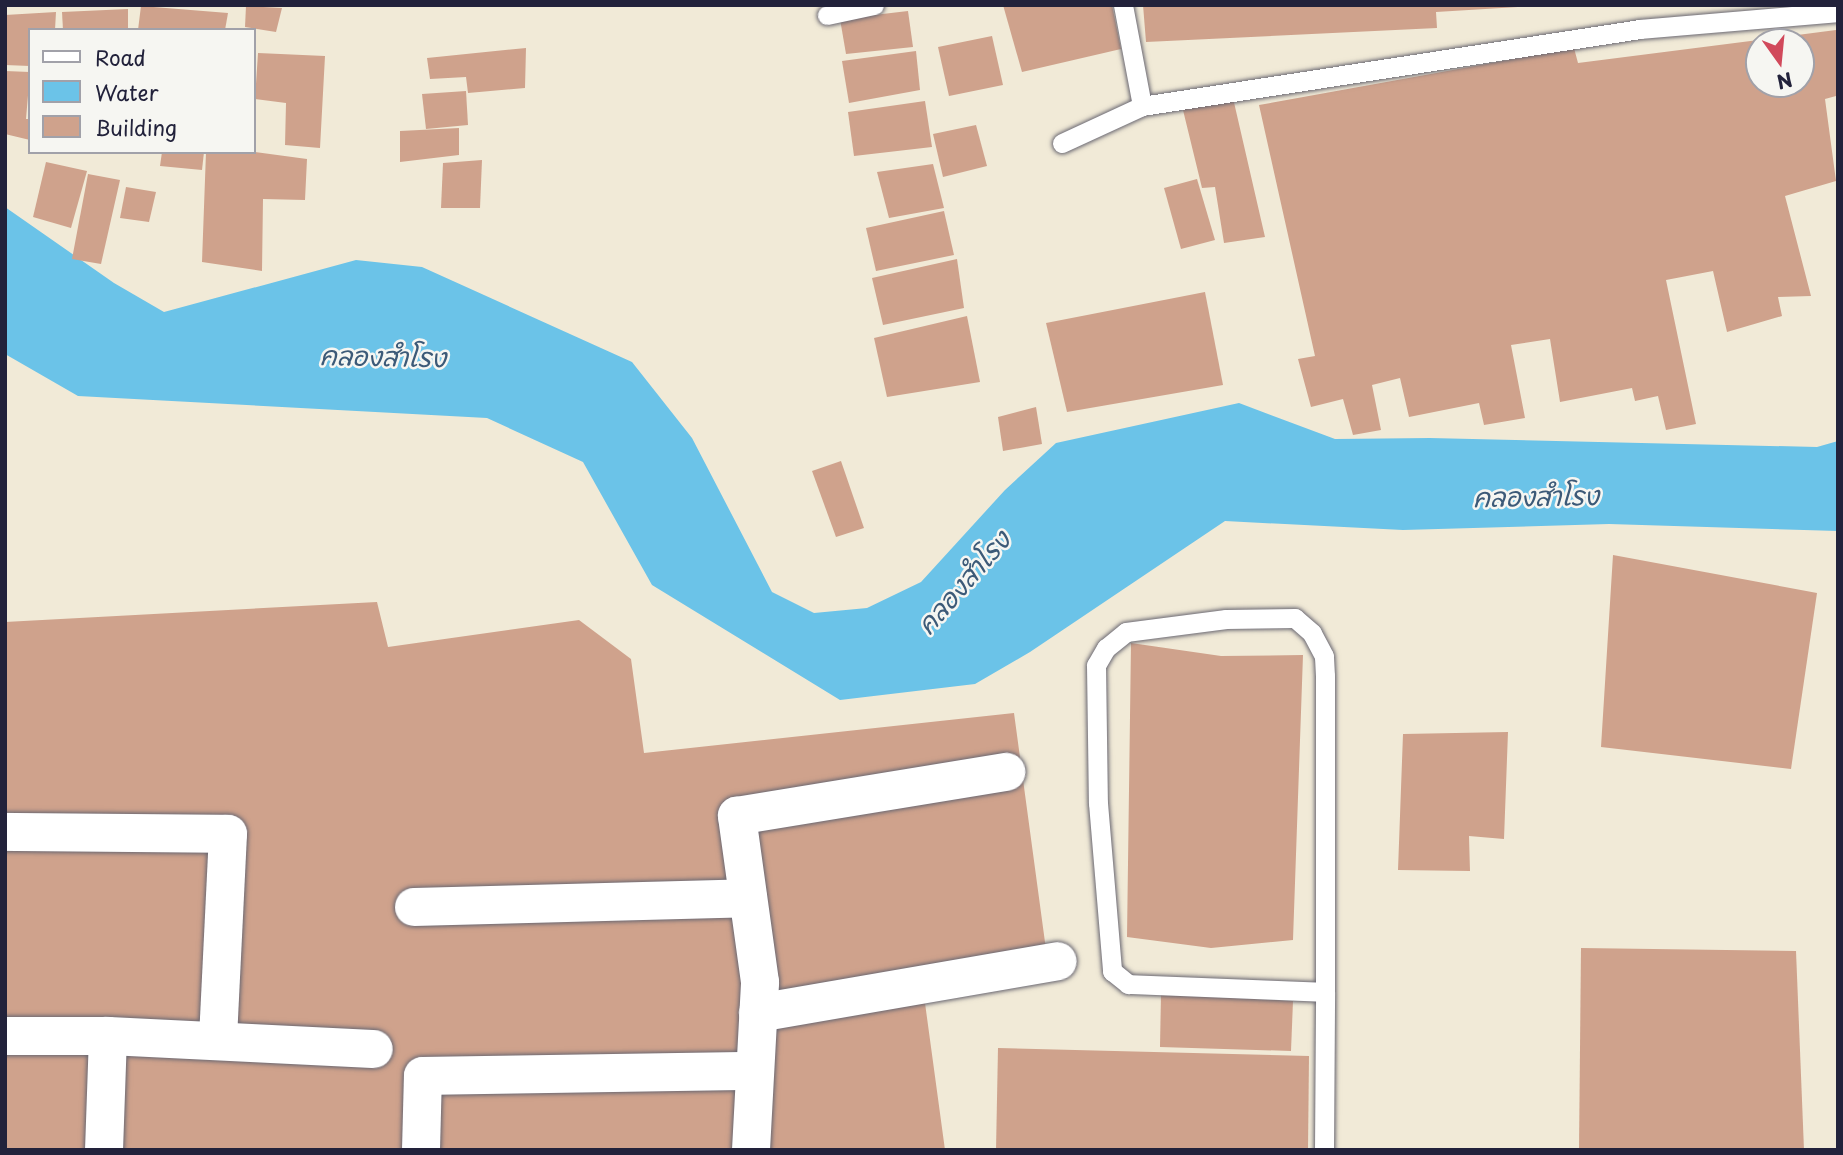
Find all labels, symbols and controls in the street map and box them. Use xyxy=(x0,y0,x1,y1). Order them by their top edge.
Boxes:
legend xyxy=(28,28,256,154)
north arrow xyxy=(1745,28,1815,98)
text: Road xyxy=(95,41,146,73)
text: N xyxy=(1774,66,1796,97)
text: Water xyxy=(95,76,158,108)
text: Building xyxy=(95,111,177,143)
water label: คลองสำโรง xyxy=(320,339,446,373)
water label: คลองสำโรง xyxy=(1473,479,1599,513)
water label: คลองสำโรง xyxy=(910,524,1016,640)

